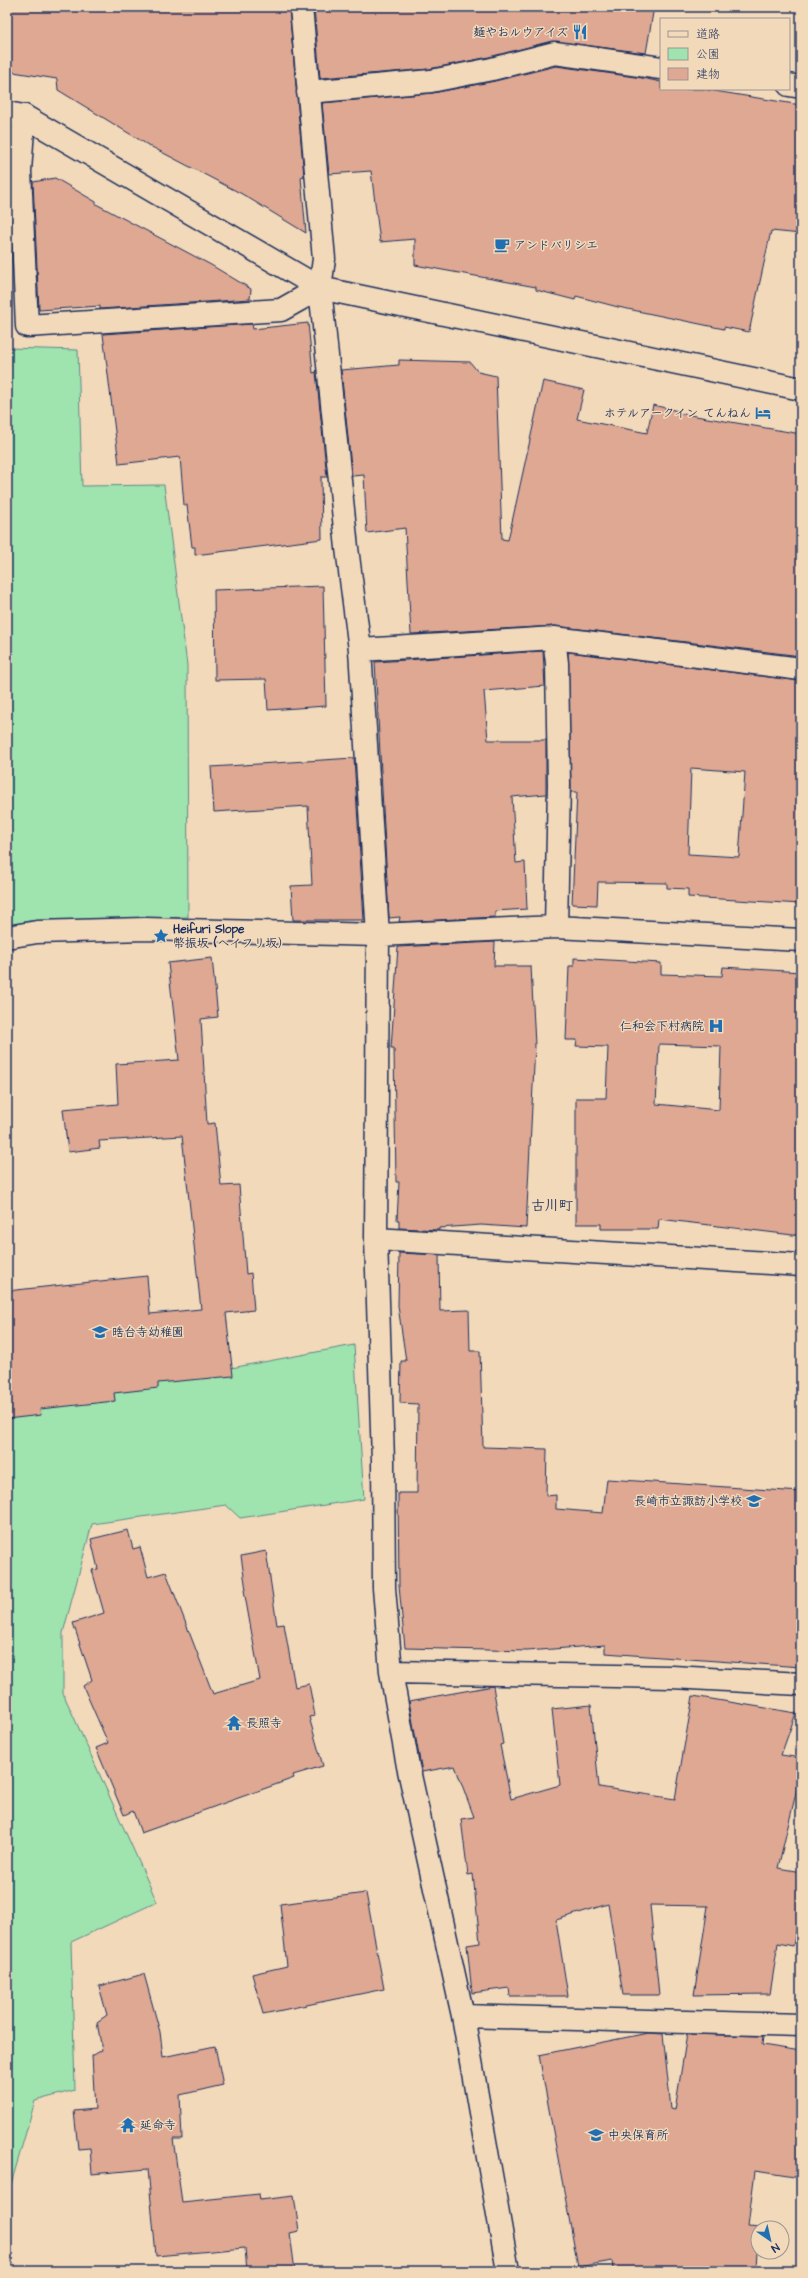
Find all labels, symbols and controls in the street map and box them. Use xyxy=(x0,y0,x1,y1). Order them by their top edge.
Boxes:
legend xyxy=(660,18,790,90)
restaurant icon: 麺やおルウアイズ xyxy=(571,23,589,41)
place label: 麺やおルウアイズ xyxy=(473,24,568,41)
text: 道路 xyxy=(696,26,720,43)
text: 公園 xyxy=(696,46,720,63)
text: 建物 xyxy=(696,66,720,83)
cafe icon: アンドバリシエ xyxy=(493,236,511,254)
place label: アンドバリシエ xyxy=(514,237,598,254)
hotel icon: ホテルアークイン てんねん xyxy=(754,404,772,422)
place label: ホテルアークイン てんねん xyxy=(604,405,751,422)
place label: Heifuri Slope 幣振坂 (ヘイフリ坂） xyxy=(173,921,289,952)
place icon: Heifuri Slope 幣振坂 (ヘイフリ坂） xyxy=(152,927,170,945)
hospital icon: 仁和会下村病院 xyxy=(707,1017,725,1035)
place label: 仁和会下村病院 xyxy=(620,1018,704,1035)
district label: 古川町 xyxy=(531,1196,573,1216)
school or university icon: 晧台寺幼稚園 xyxy=(91,1323,109,1341)
place label: 晧台寺幼稚園 xyxy=(112,1324,184,1341)
school or university icon: 長崎市立諏訪小学校 xyxy=(745,1492,763,1510)
place label: 長崎市立諏訪小学校 xyxy=(634,1493,742,1510)
temple icon: 長照寺 xyxy=(225,1714,243,1732)
place label: 長照寺 xyxy=(246,1715,282,1732)
temple icon: 延命寺 xyxy=(119,2116,137,2134)
place label: 延命寺 xyxy=(140,2117,176,2134)
school or university icon: 中央保育所 xyxy=(587,2126,605,2144)
place label: 中央保育所 xyxy=(608,2127,669,2144)
north arrow xyxy=(750,2220,790,2260)
text: N xyxy=(768,2240,782,2256)

